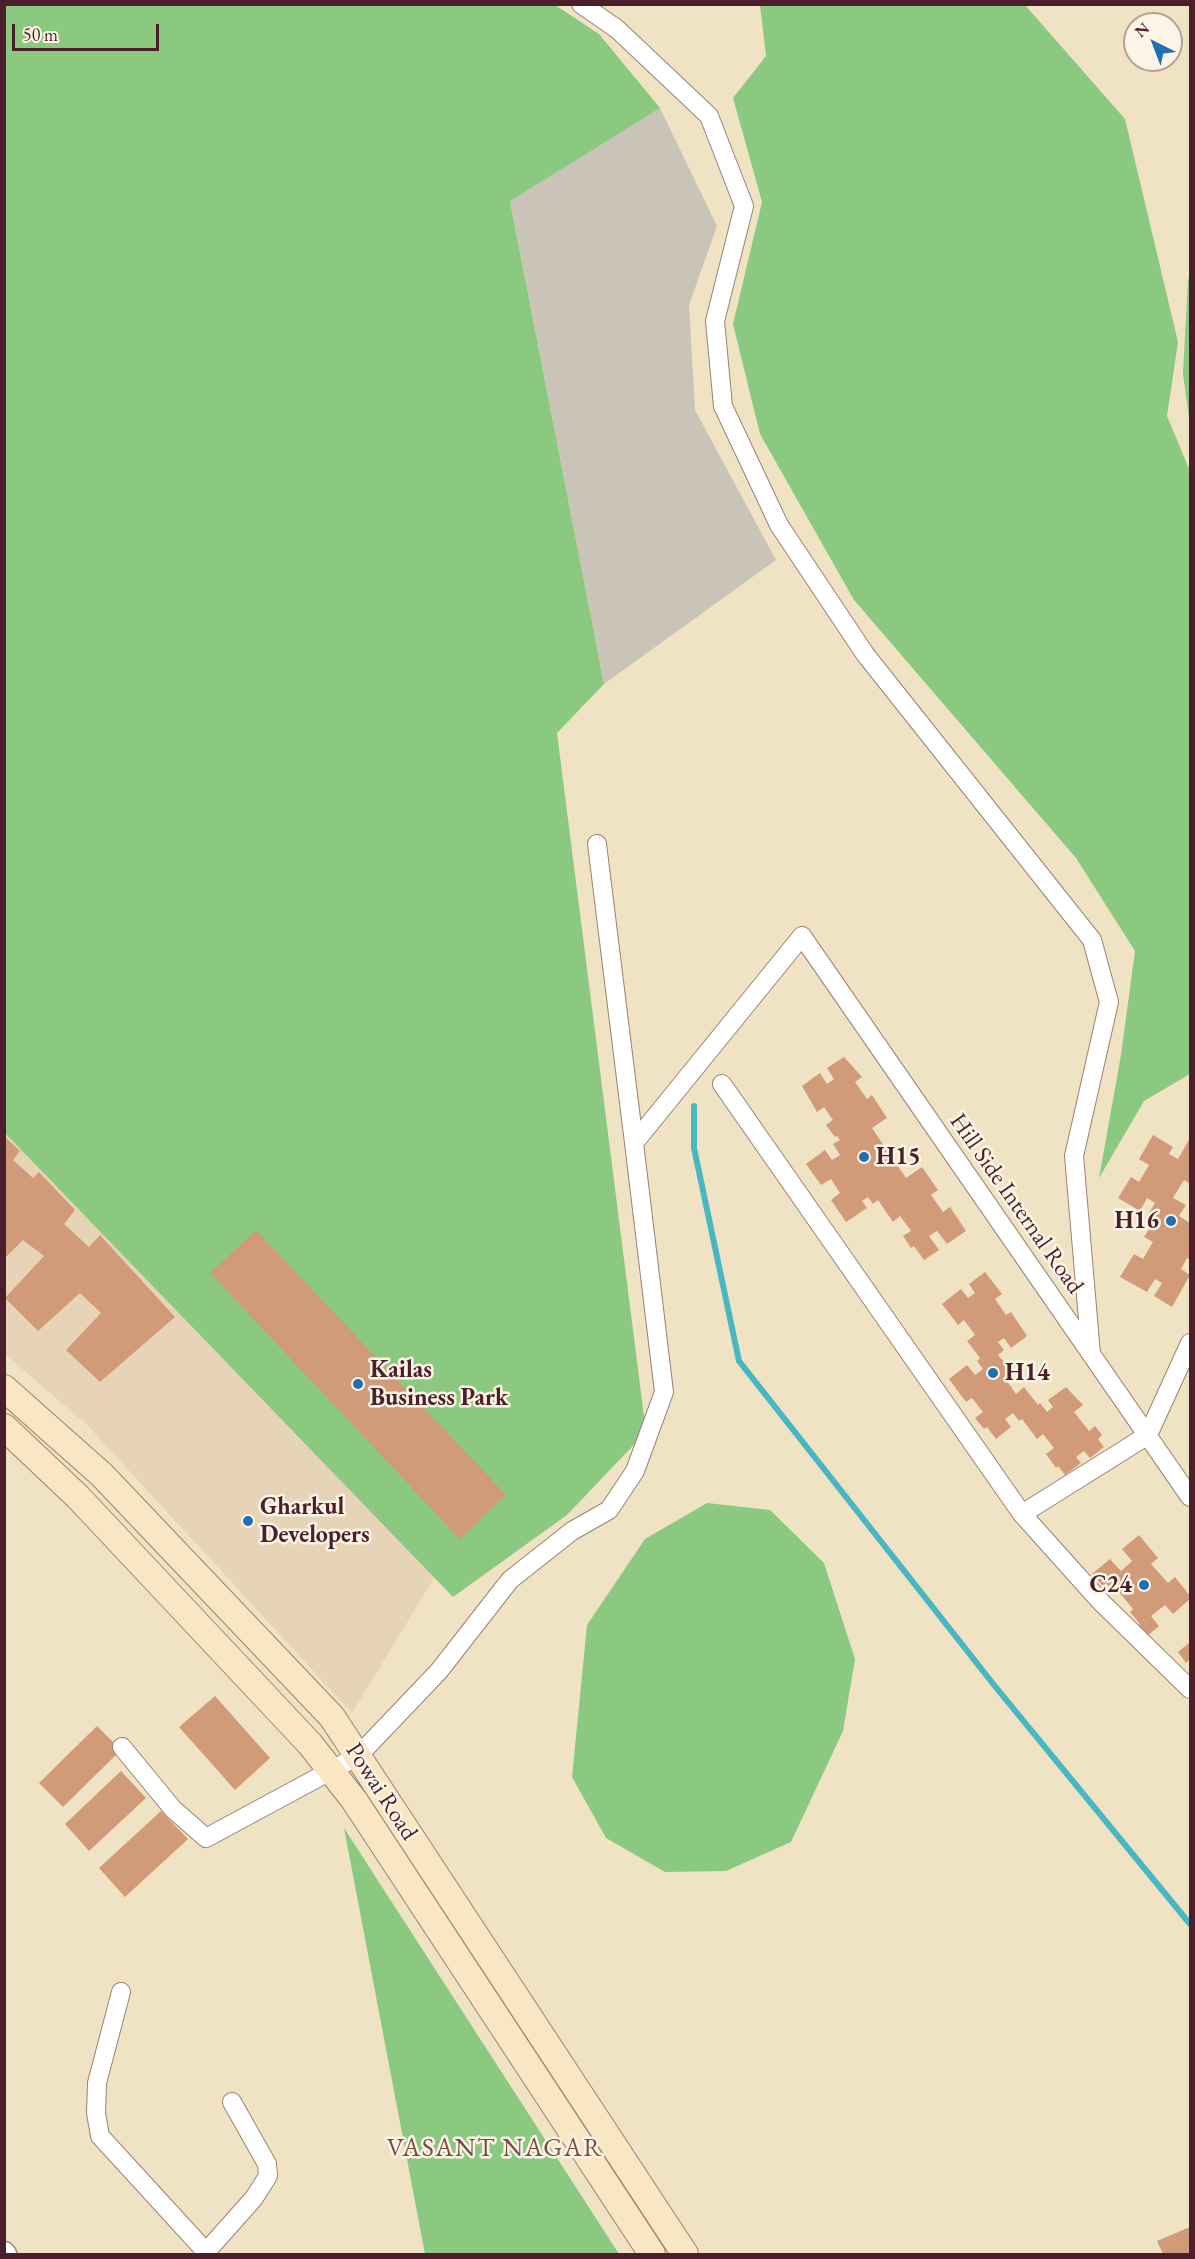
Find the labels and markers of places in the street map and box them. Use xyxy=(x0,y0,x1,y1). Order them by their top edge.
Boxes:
place label: H15 xyxy=(876,1143,921,1171)
marker: H15 xyxy=(857,1150,871,1164)
place label: H16 xyxy=(1114,1207,1159,1235)
marker: H16 xyxy=(1164,1214,1178,1228)
place label: Kailas Business Park xyxy=(370,1356,508,1412)
place label: H14 xyxy=(1005,1359,1050,1387)
marker: H14 xyxy=(986,1366,1000,1380)
marker: Kailas Business Park xyxy=(351,1377,365,1391)
place label: Gharkul Developers xyxy=(260,1493,370,1549)
marker: Gharkul Developers xyxy=(241,1514,255,1528)
place label: C24 xyxy=(1090,1571,1132,1599)
marker: C24 xyxy=(1137,1578,1151,1592)

